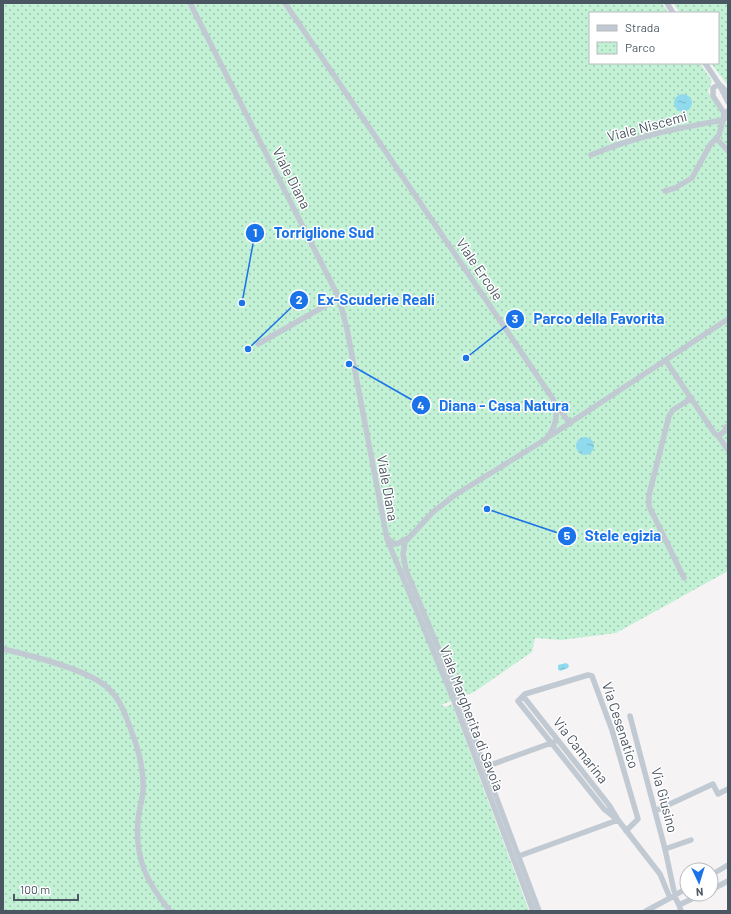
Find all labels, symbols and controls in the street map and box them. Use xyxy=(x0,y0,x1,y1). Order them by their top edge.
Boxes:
legend xyxy=(589,12,719,64)
text: Strada xyxy=(625,20,660,34)
text: Parco xyxy=(625,40,655,54)
street label: Viale Niscemi xyxy=(605,107,689,145)
street label: Viale Diana xyxy=(269,145,315,211)
callout: Torriglione Sud xyxy=(245,219,382,246)
text: Torriglione Sud xyxy=(274,223,374,241)
text: 1 xyxy=(253,225,257,239)
street label: Viale Ercole xyxy=(453,235,507,303)
callout: Ex-Scuderie Reali xyxy=(289,287,443,314)
text: Ex-Scuderie Reali xyxy=(317,290,435,308)
text: 2 xyxy=(296,292,303,306)
callout: Parco della Favorita xyxy=(505,306,672,333)
text: Parco della Favorita xyxy=(534,309,664,327)
text: 3 xyxy=(512,311,518,325)
callout: Diana - Casa Natura xyxy=(411,392,577,419)
text: Diana - Casa Natura xyxy=(439,396,569,414)
text: 4 xyxy=(417,398,425,412)
street label: Viale Diana xyxy=(374,454,402,522)
callout: Stele egizia xyxy=(557,523,670,550)
text: Stele egizia xyxy=(585,526,661,544)
text: 5 xyxy=(564,528,571,542)
street label: Viale Margherita di Savoia xyxy=(436,643,508,793)
street label: Via Cesenatico xyxy=(599,680,643,770)
street label: Via Camarina xyxy=(550,713,612,787)
street label: Via Giusino xyxy=(648,766,682,834)
north arrow xyxy=(679,862,719,902)
scale bar xyxy=(14,876,78,902)
text: 100 m xyxy=(20,882,50,896)
text: N xyxy=(696,886,704,899)

